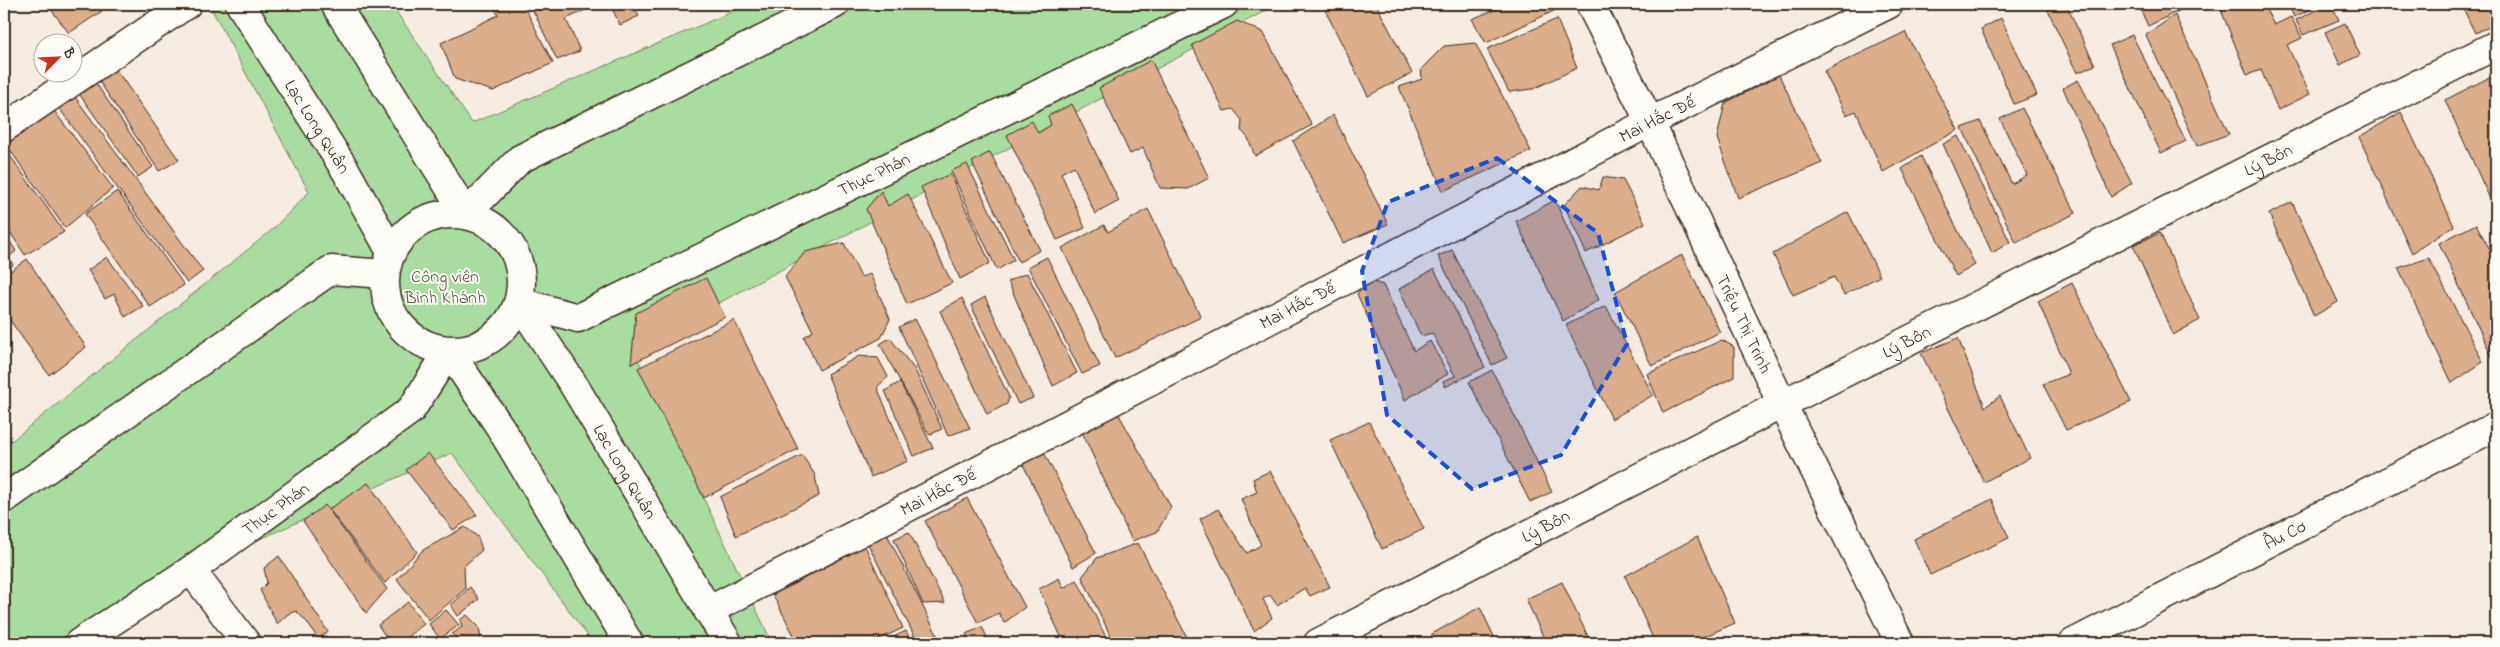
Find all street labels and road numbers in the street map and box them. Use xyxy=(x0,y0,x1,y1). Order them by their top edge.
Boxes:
street label: Lạc Long Quân xyxy=(276,75,356,180)
street label: Mai Hắc Đế xyxy=(1615,90,1702,151)
street label: Lý Bôn xyxy=(2240,138,2298,185)
street label: Thục Phán xyxy=(834,147,915,205)
street label: Triệu Thị Trinh xyxy=(1708,271,1777,378)
street label: Mai Hắc Đế xyxy=(1256,275,1343,337)
street label: Lý Bôn xyxy=(1878,320,1936,367)
street label: Lạc Long Quân xyxy=(585,420,662,525)
street label: Mai Hắc Đế xyxy=(896,462,983,524)
street label: Thục Phán xyxy=(238,477,316,544)
street label: Lý Bôn xyxy=(1518,504,1575,551)
street label: Âu Cơ xyxy=(2260,515,2311,558)

